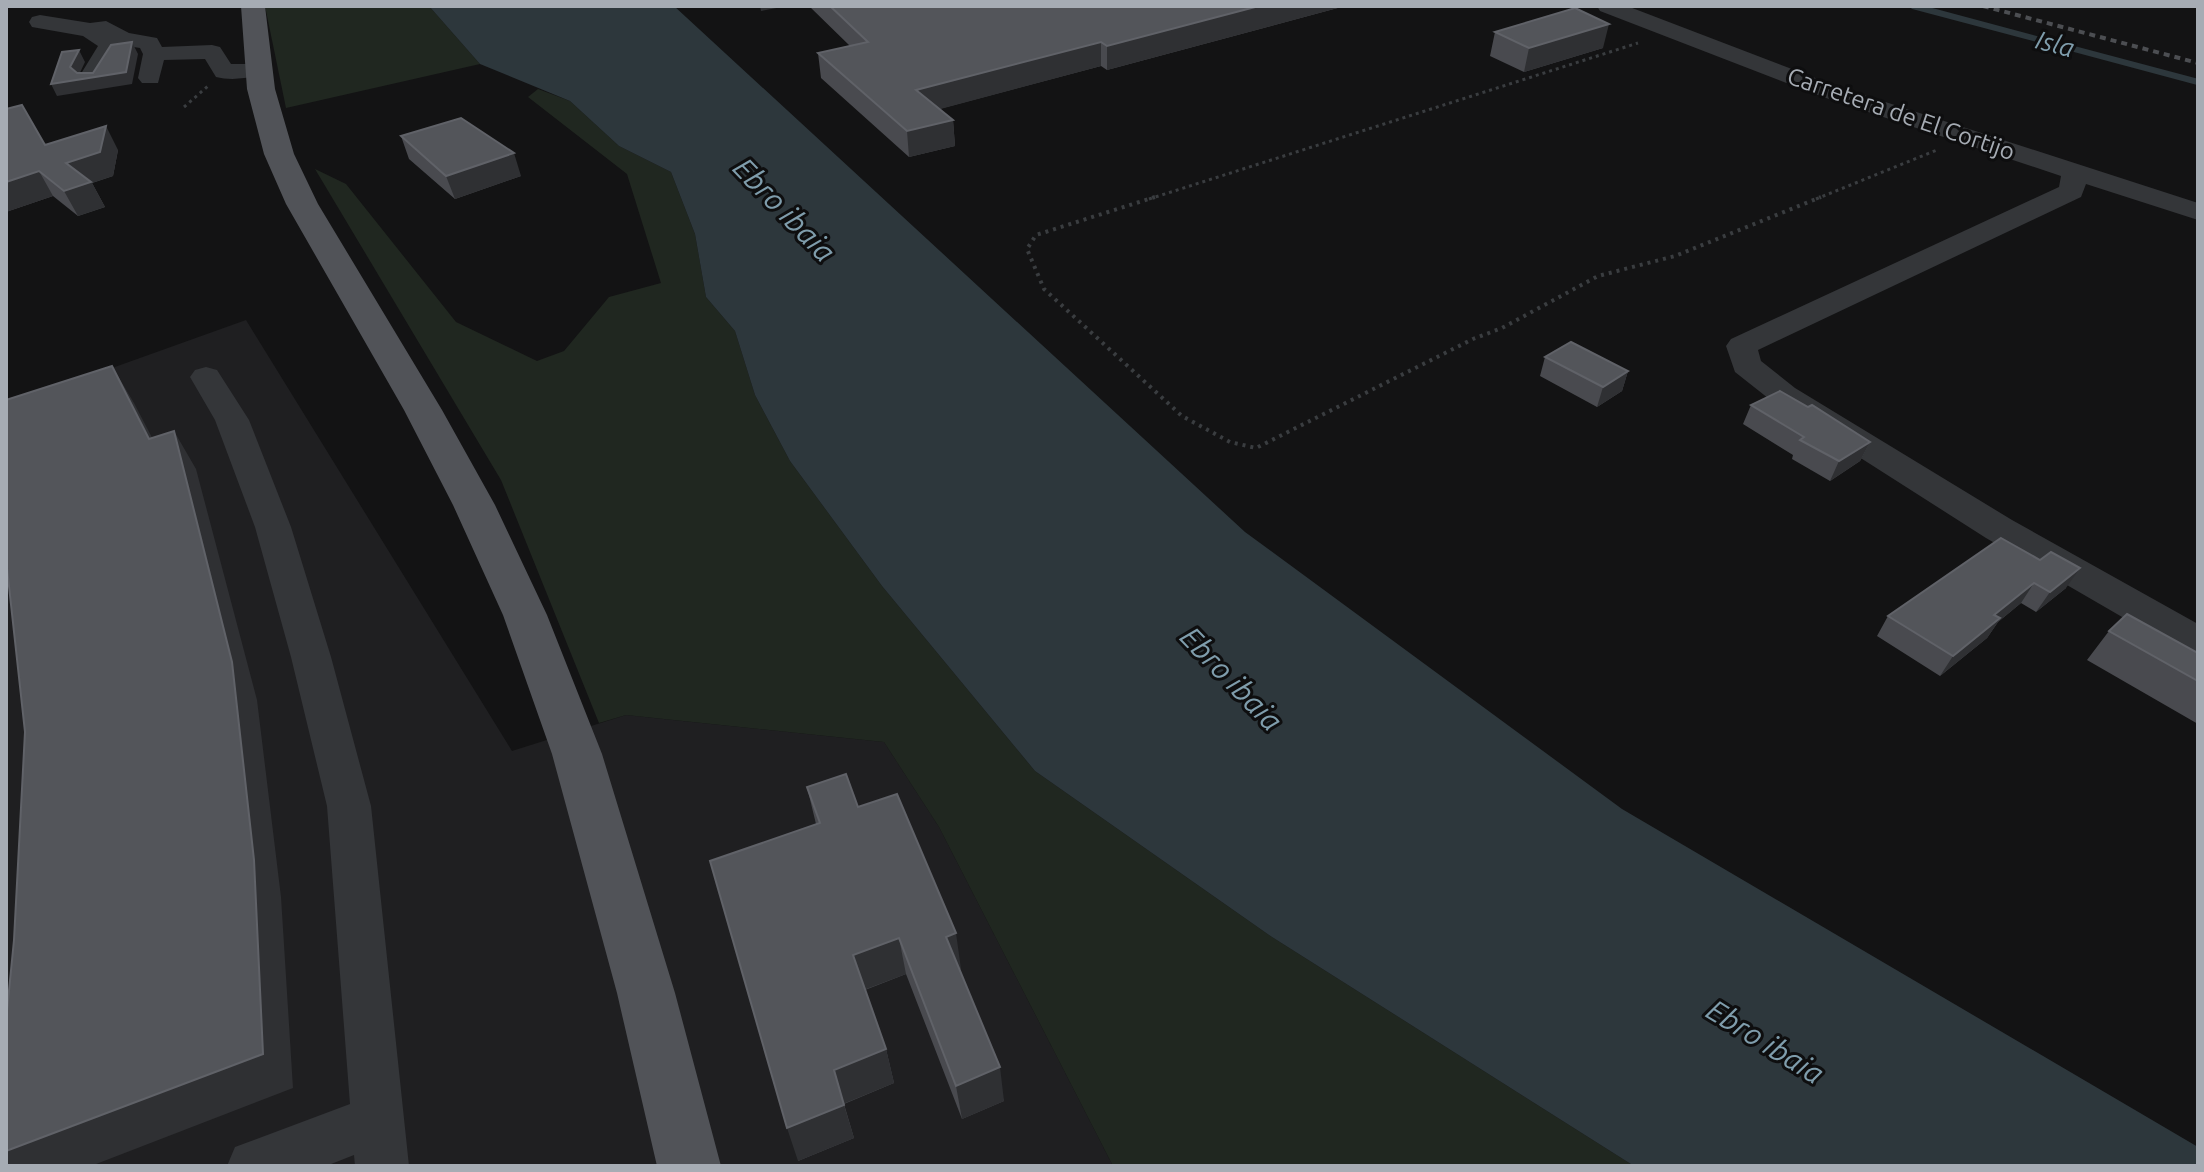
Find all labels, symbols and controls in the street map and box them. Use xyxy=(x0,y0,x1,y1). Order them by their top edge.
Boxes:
water label: Isla xyxy=(2033,25,2077,63)
street label: Carretera de El Cortijo xyxy=(1784,62,2019,165)
water label: Ebro ibaia xyxy=(727,150,843,268)
water label: Ebro ibaia xyxy=(1174,619,1290,737)
water label: Ebro ibaia xyxy=(1701,992,1830,1090)

